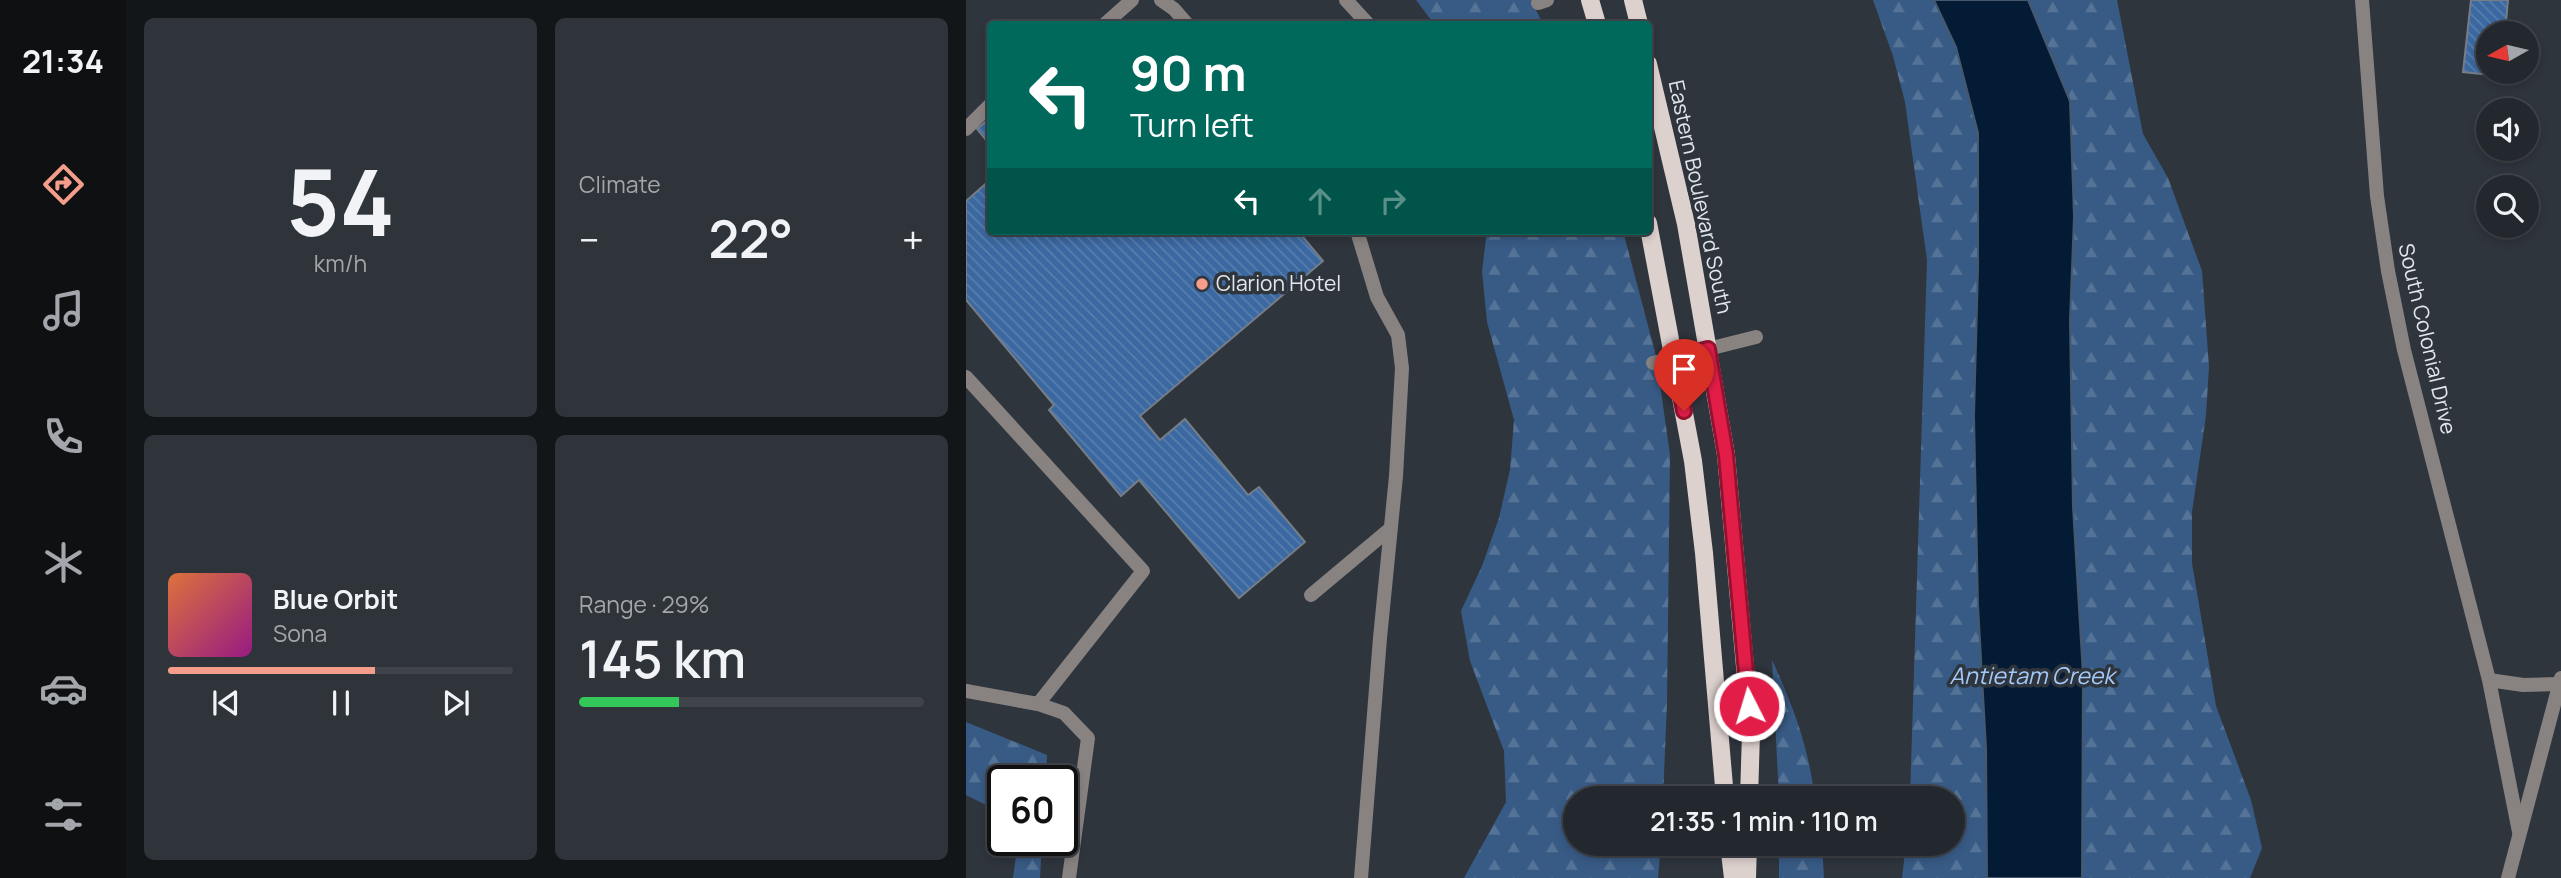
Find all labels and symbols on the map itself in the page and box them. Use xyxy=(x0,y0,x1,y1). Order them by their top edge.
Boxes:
north arrow xyxy=(2476,21,2539,84)
street label: Eastern Boulevard South xyxy=(1663,77,1739,316)
street label: South Colonial Drive xyxy=(2392,241,2464,437)
place label: Clarion Hotel xyxy=(1216,269,1341,297)
marker: Clarion Hotel xyxy=(1194,276,1210,292)
pin xyxy=(1654,339,1714,411)
water label: Antietam Creek xyxy=(1949,659,2118,691)
position arrow xyxy=(1712,669,1786,743)
speed limit sign: 60 xyxy=(987,765,1078,856)

